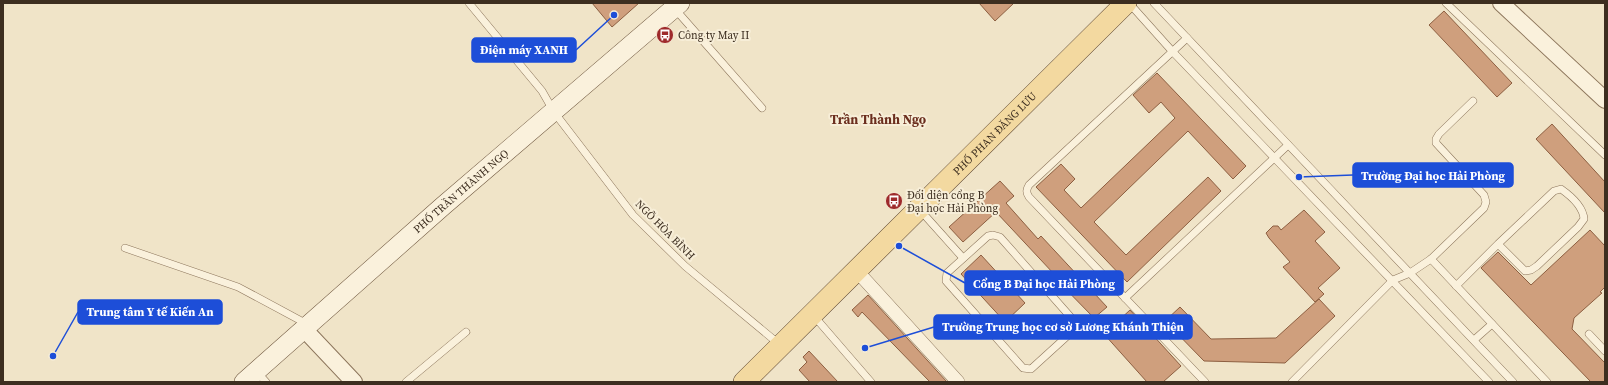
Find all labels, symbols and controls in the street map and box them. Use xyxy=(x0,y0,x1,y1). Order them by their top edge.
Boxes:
bus stop icon: Công ty May II xyxy=(655,25,675,45)
place label: Công ty May II xyxy=(678,28,749,43)
callout: Điện máy XANH xyxy=(472,38,576,62)
text: Điện máy XANH xyxy=(480,42,568,58)
street label: PHỐ PHAN ĐĂNG LƯU xyxy=(949,89,1040,178)
district label: Trần Thành Ngọ xyxy=(830,111,926,128)
street label: PHỐ TRẦN THÀNH NGỌ xyxy=(410,145,512,236)
callout: Trường Đại học Hải Phòng xyxy=(1353,163,1513,187)
text: Trường Đại học Hải Phòng xyxy=(1361,168,1506,184)
place label: Đối diện cổng B Đại học Hải Phòng xyxy=(907,188,999,216)
bus stop icon: Đối diện cổng B Đại học Hải Phòng xyxy=(884,191,904,211)
street label: NGÕ HÒA BÌNH xyxy=(632,197,698,263)
callout: Cổng B Đại học Hải Phòng xyxy=(965,271,1123,295)
text: Cổng B Đại học Hải Phòng xyxy=(973,276,1116,292)
callout: Trung tâm Y tế Kiến An xyxy=(78,300,222,324)
text: Trung tâm Y tế Kiến An xyxy=(86,304,214,320)
callout: Trường Trung học cơ sở Lương Khánh Thiện xyxy=(934,315,1192,339)
text: Trường Trung học cơ sở Lương Khánh Thiện xyxy=(942,319,1185,335)

